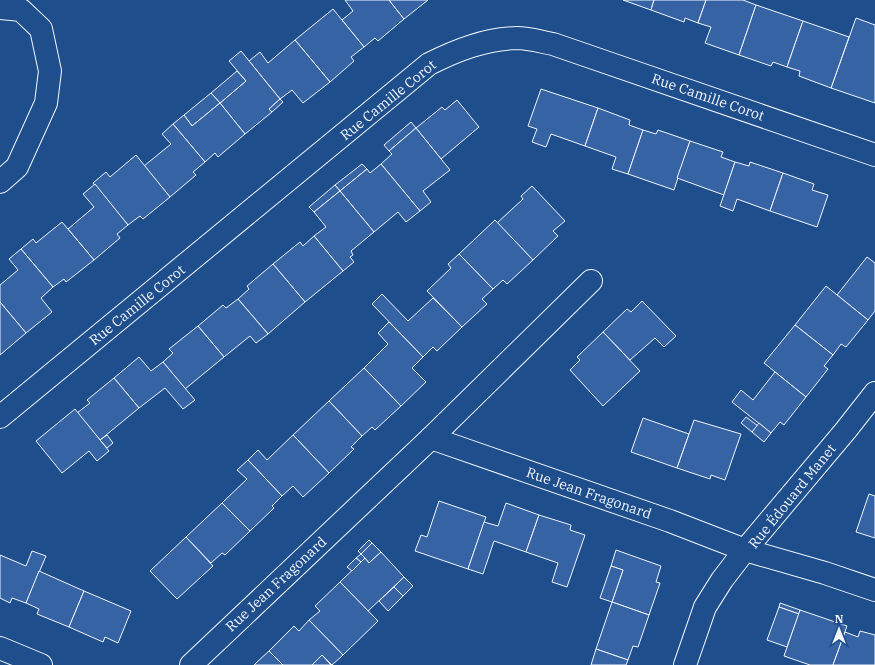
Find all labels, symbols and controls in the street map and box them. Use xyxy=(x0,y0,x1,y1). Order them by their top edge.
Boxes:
street label: Rue Camille Corot xyxy=(336,56,440,144)
street label: Rue Camille Corot xyxy=(649,69,767,125)
street label: Rue Camille Corot xyxy=(85,261,189,349)
street label: Rue Édouard Manet xyxy=(743,439,840,552)
street label: Rue Jean Fragonard xyxy=(524,463,655,523)
street label: Rue Jean Fragonard xyxy=(222,532,331,635)
north arrow xyxy=(819,609,859,649)
text: N xyxy=(835,612,844,626)

